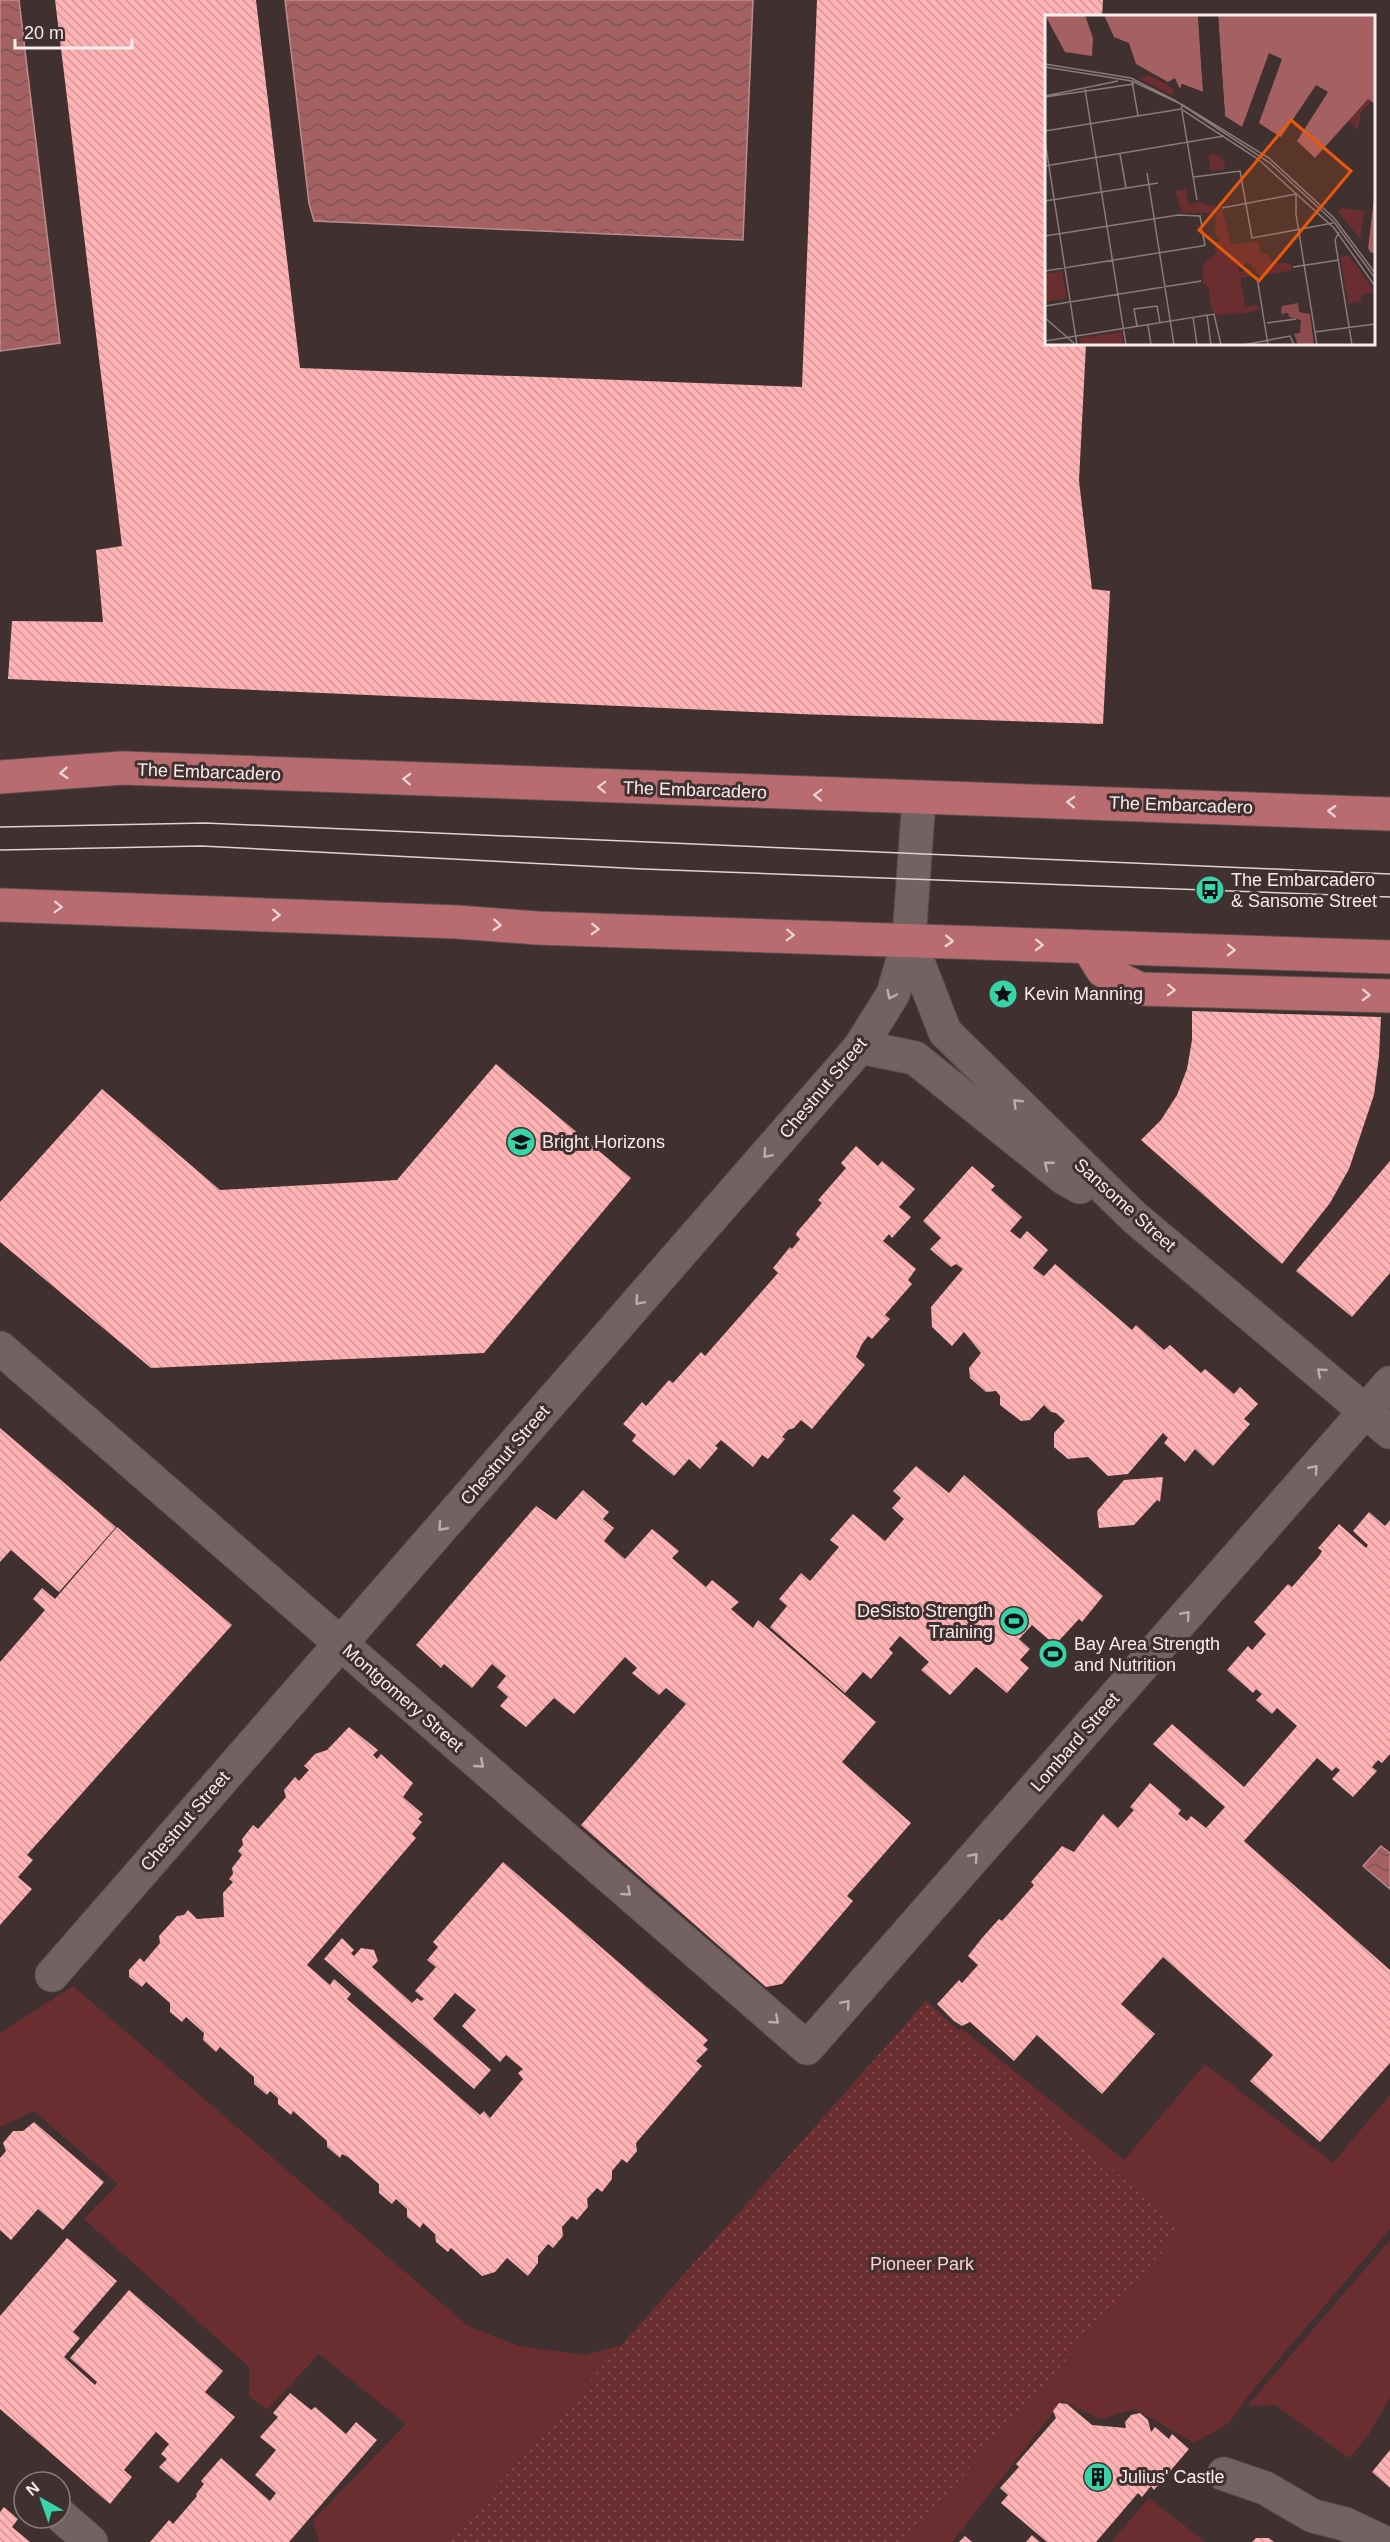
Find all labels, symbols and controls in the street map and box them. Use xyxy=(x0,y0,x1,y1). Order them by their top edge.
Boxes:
scale bar xyxy=(15,12,132,50)
inset map xyxy=(1045,15,1375,345)
text: 20 m xyxy=(24,23,64,43)
street label: The Embarcadero xyxy=(137,759,281,785)
one-way arrow xyxy=(59,766,68,779)
one-way arrow xyxy=(403,773,412,786)
street label: The Embarcadero xyxy=(623,777,767,803)
one-way arrow xyxy=(598,780,607,793)
one-way arrow xyxy=(814,788,823,801)
street label: The Embarcadero xyxy=(1109,792,1253,818)
one-way arrow xyxy=(1066,795,1075,808)
one-way arrow xyxy=(1327,804,1336,817)
place label: The Embarcadero & Sansome Street xyxy=(1231,870,1377,911)
bus stop icon: The Embarcadero & Sansome Street xyxy=(1194,874,1226,906)
one-way arrow xyxy=(54,901,63,913)
one-way arrow xyxy=(272,909,281,921)
one-way arrow xyxy=(493,918,502,931)
one-way arrow xyxy=(591,923,600,936)
one-way arrow xyxy=(786,929,795,942)
one-way arrow xyxy=(945,935,954,948)
one-way arrow xyxy=(1035,938,1044,951)
one-way arrow xyxy=(1226,944,1235,956)
place icon: Kevin Manning xyxy=(987,978,1019,1010)
place label: Kevin Manning xyxy=(1024,984,1143,1004)
one-way arrow xyxy=(1167,984,1176,996)
one-way arrow xyxy=(886,988,898,999)
one-way arrow xyxy=(1361,989,1370,1002)
street label: Chestnut Street xyxy=(775,1034,871,1142)
one-way arrow xyxy=(1014,1099,1025,1110)
school or university icon: Bright Horizons xyxy=(505,1126,537,1158)
place label: Bright Horizons xyxy=(542,1132,665,1152)
one-way arrow xyxy=(763,1147,774,1158)
street label: Sansome Street xyxy=(1070,1154,1180,1256)
one-way arrow xyxy=(1044,1161,1055,1172)
one-way arrow xyxy=(635,1294,646,1305)
one-way arrow xyxy=(1317,1368,1328,1379)
street label: Chestnut Street xyxy=(456,1401,554,1509)
one-way arrow xyxy=(1307,1465,1318,1476)
one-way arrow xyxy=(438,1520,449,1531)
place label: DeSisto Strength Training xyxy=(857,1601,993,1642)
sports icon: DeSisto Strength Training xyxy=(998,1605,1030,1637)
one-way arrow xyxy=(1179,1612,1190,1622)
place label: Bay Area Strength and Nutrition xyxy=(1074,1634,1220,1675)
sports icon: Bay Area Strength and Nutrition xyxy=(1037,1638,1069,1670)
street label: Montgomery Street xyxy=(339,1640,467,1756)
street label: Lombard Street xyxy=(1027,1689,1123,1795)
one-way arrow xyxy=(473,1757,484,1768)
street label: Chestnut Street xyxy=(136,1767,234,1875)
one-way arrow xyxy=(967,1853,978,1864)
one-way arrow xyxy=(620,1885,631,1896)
one-way arrow xyxy=(839,2000,850,2011)
one-way arrow xyxy=(768,2012,779,2023)
park label: Pioneer Park xyxy=(870,2254,975,2274)
building icon: Julius' Castle xyxy=(1082,2461,1114,2493)
place label: Julius' Castle xyxy=(1119,2467,1224,2487)
north arrow xyxy=(12,2470,72,2530)
text: N xyxy=(23,2479,43,2499)

